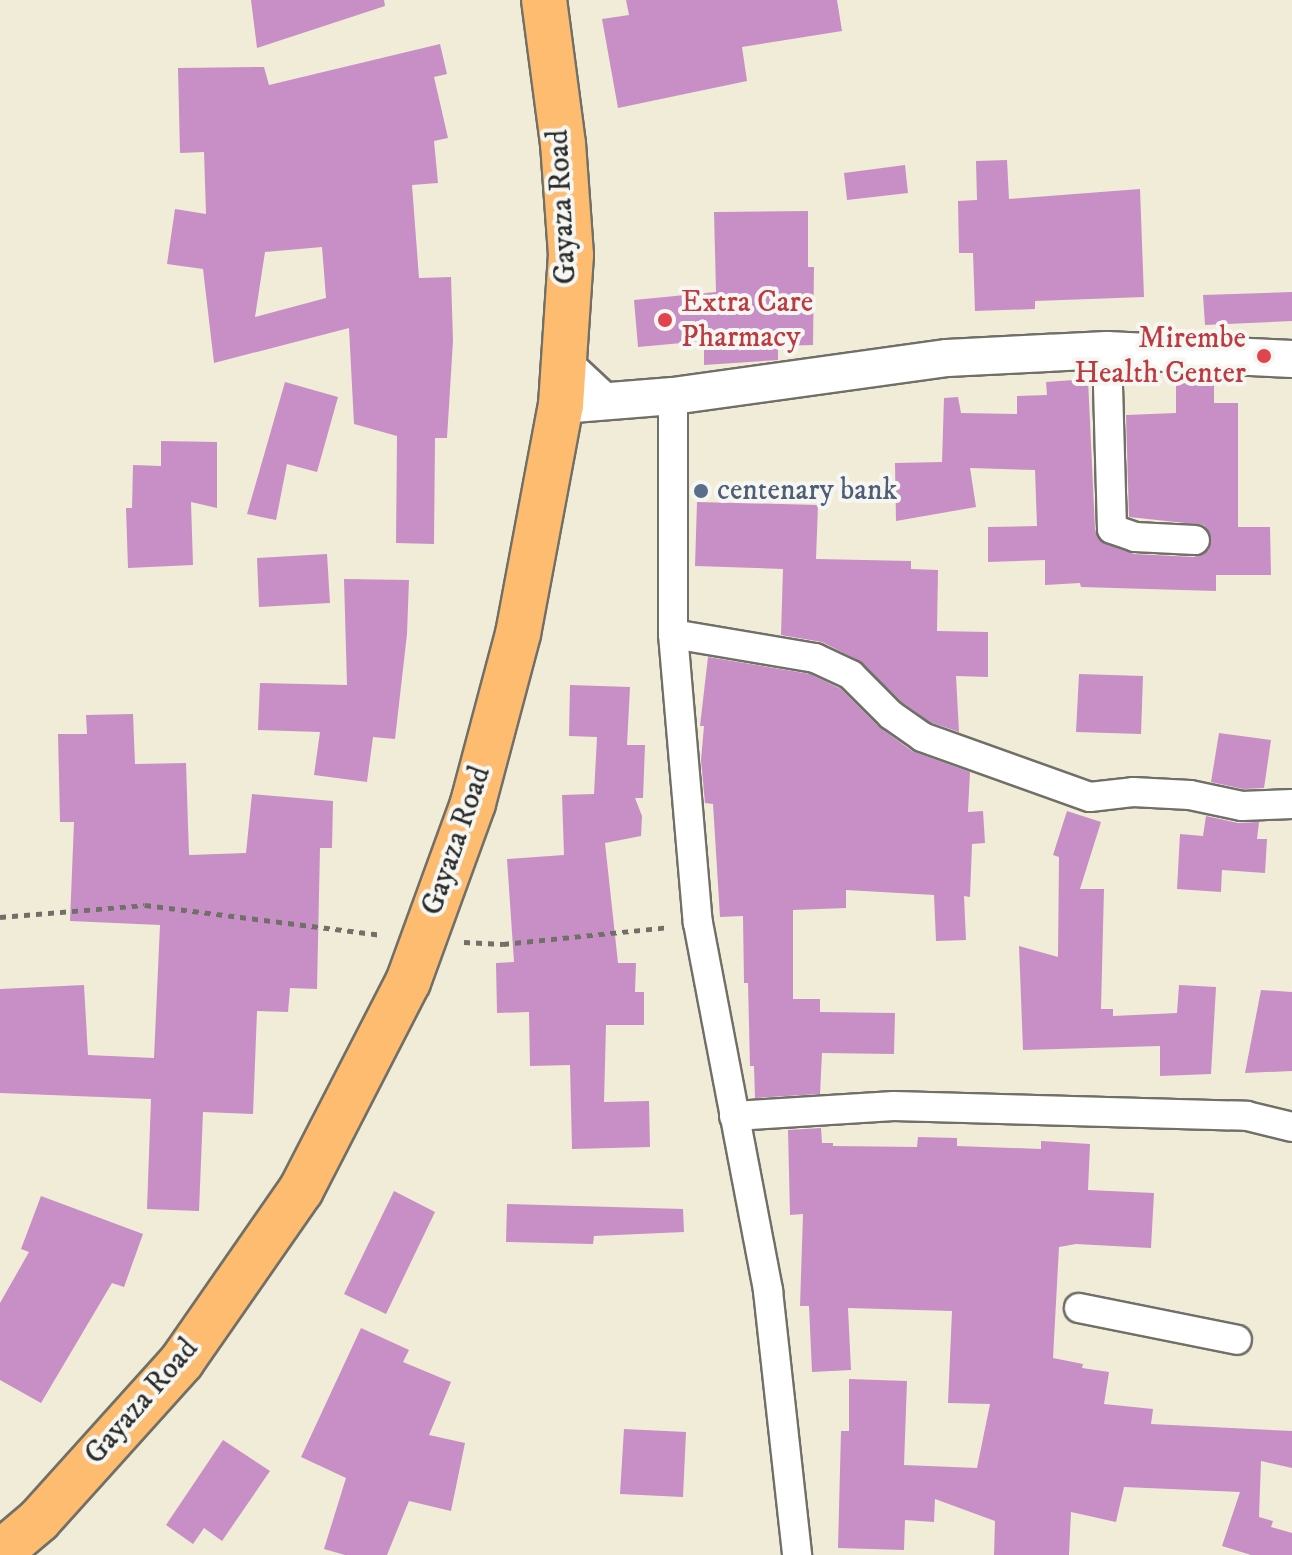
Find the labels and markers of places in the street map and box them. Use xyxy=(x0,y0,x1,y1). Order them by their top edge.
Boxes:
place label: Extra Care Pharmacy xyxy=(681,285,813,356)
marker: Extra Care Pharmacy xyxy=(656,311,674,329)
place label: Mirembe Health Center xyxy=(1074,321,1246,392)
marker: Mirembe Health Center xyxy=(1253,345,1275,367)
place label: centenary bank xyxy=(717,473,897,509)
marker: centenary bank xyxy=(692,482,710,500)

